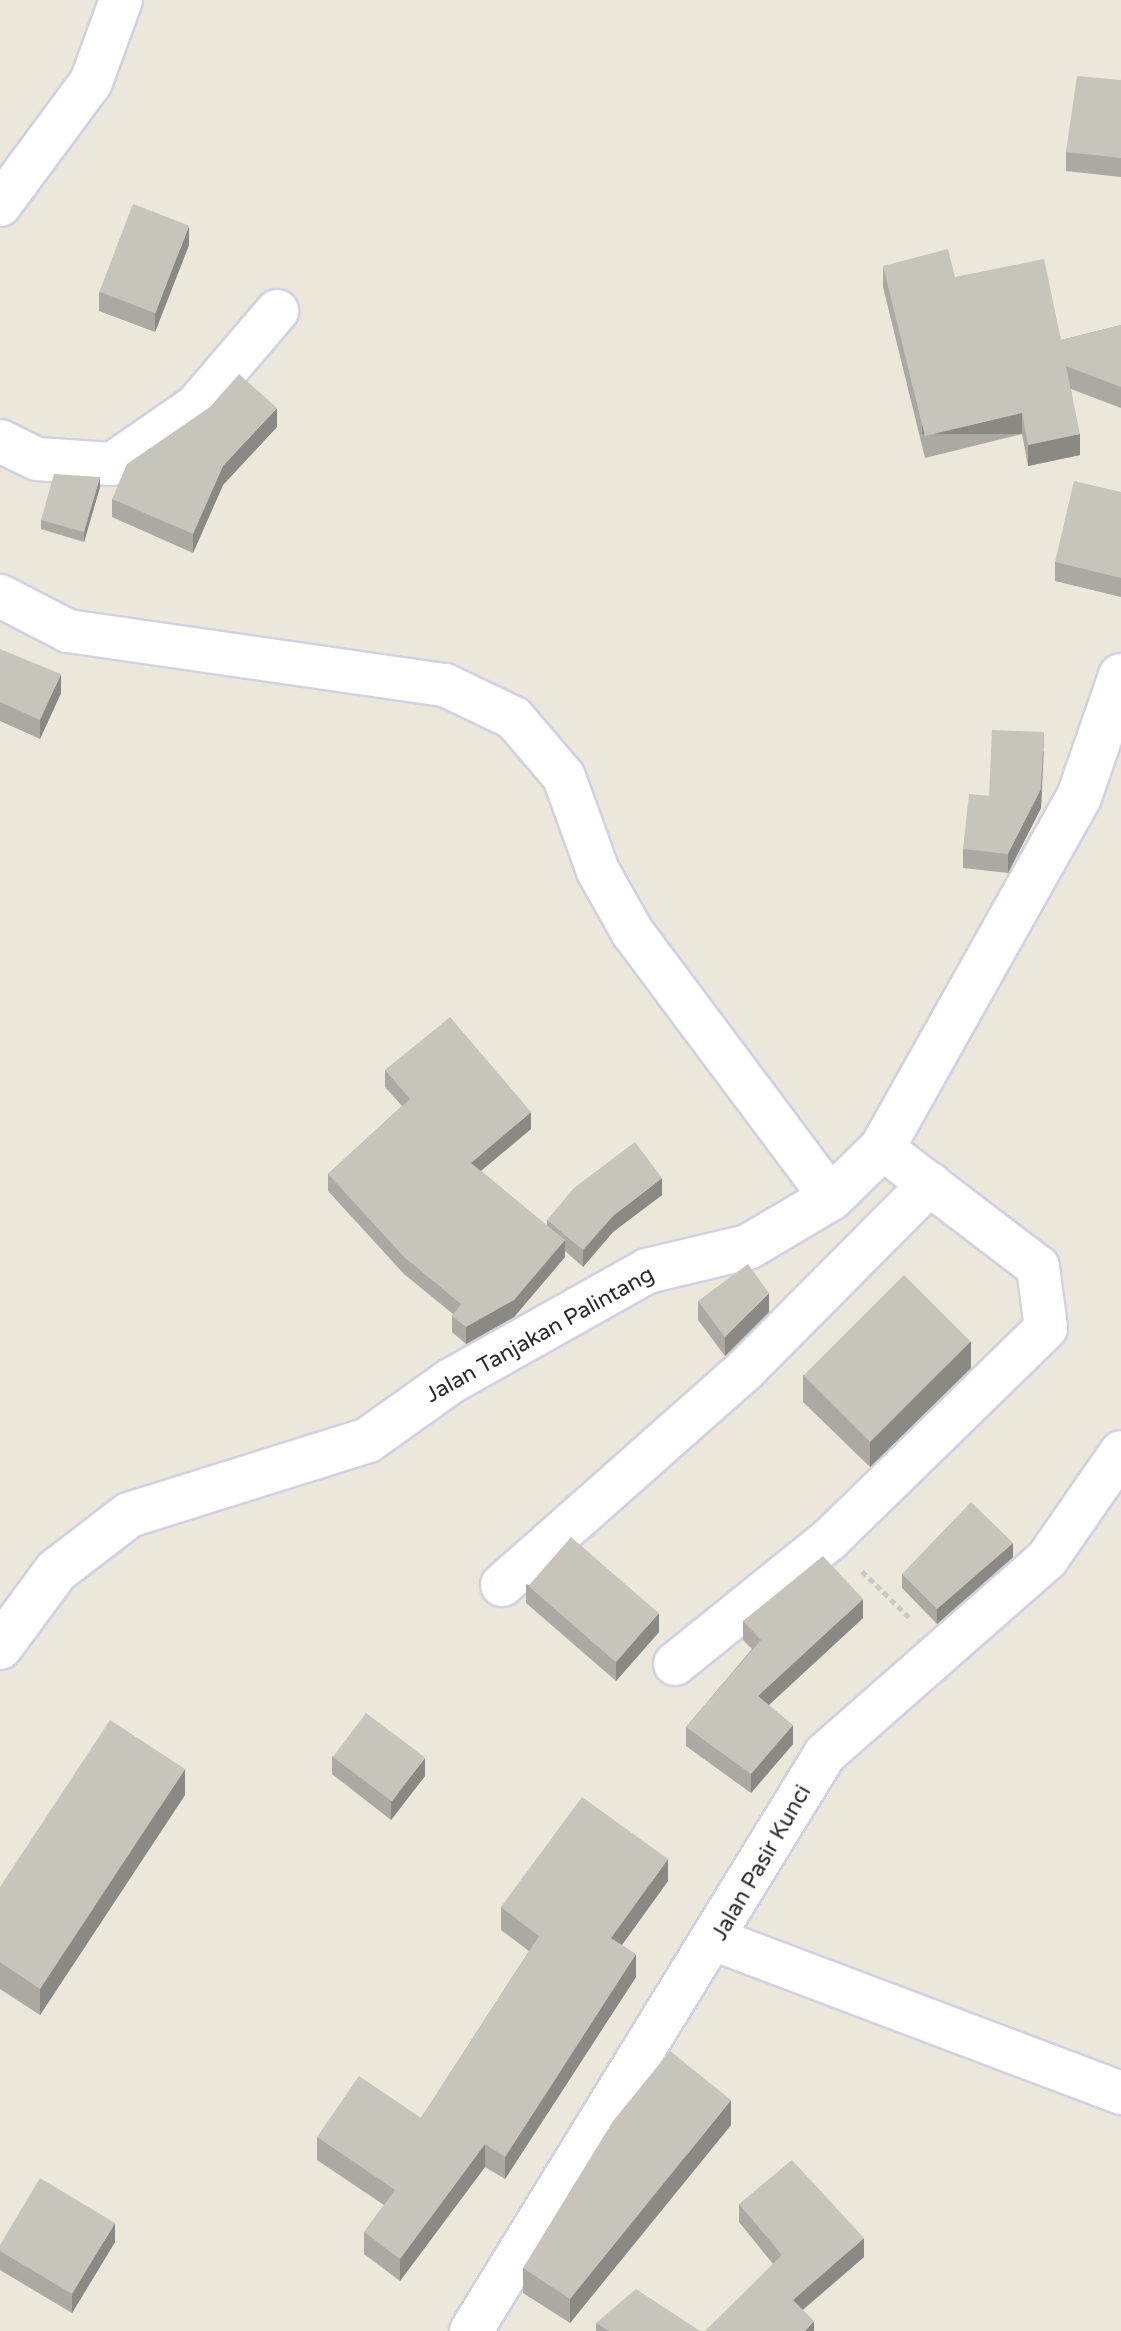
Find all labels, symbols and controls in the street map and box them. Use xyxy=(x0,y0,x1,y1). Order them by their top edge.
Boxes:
street label: Jalan Tanjakan Palintang xyxy=(421,1261,659,1409)
street label: Jalan Pasir Kunci xyxy=(707,1781,817,1945)

